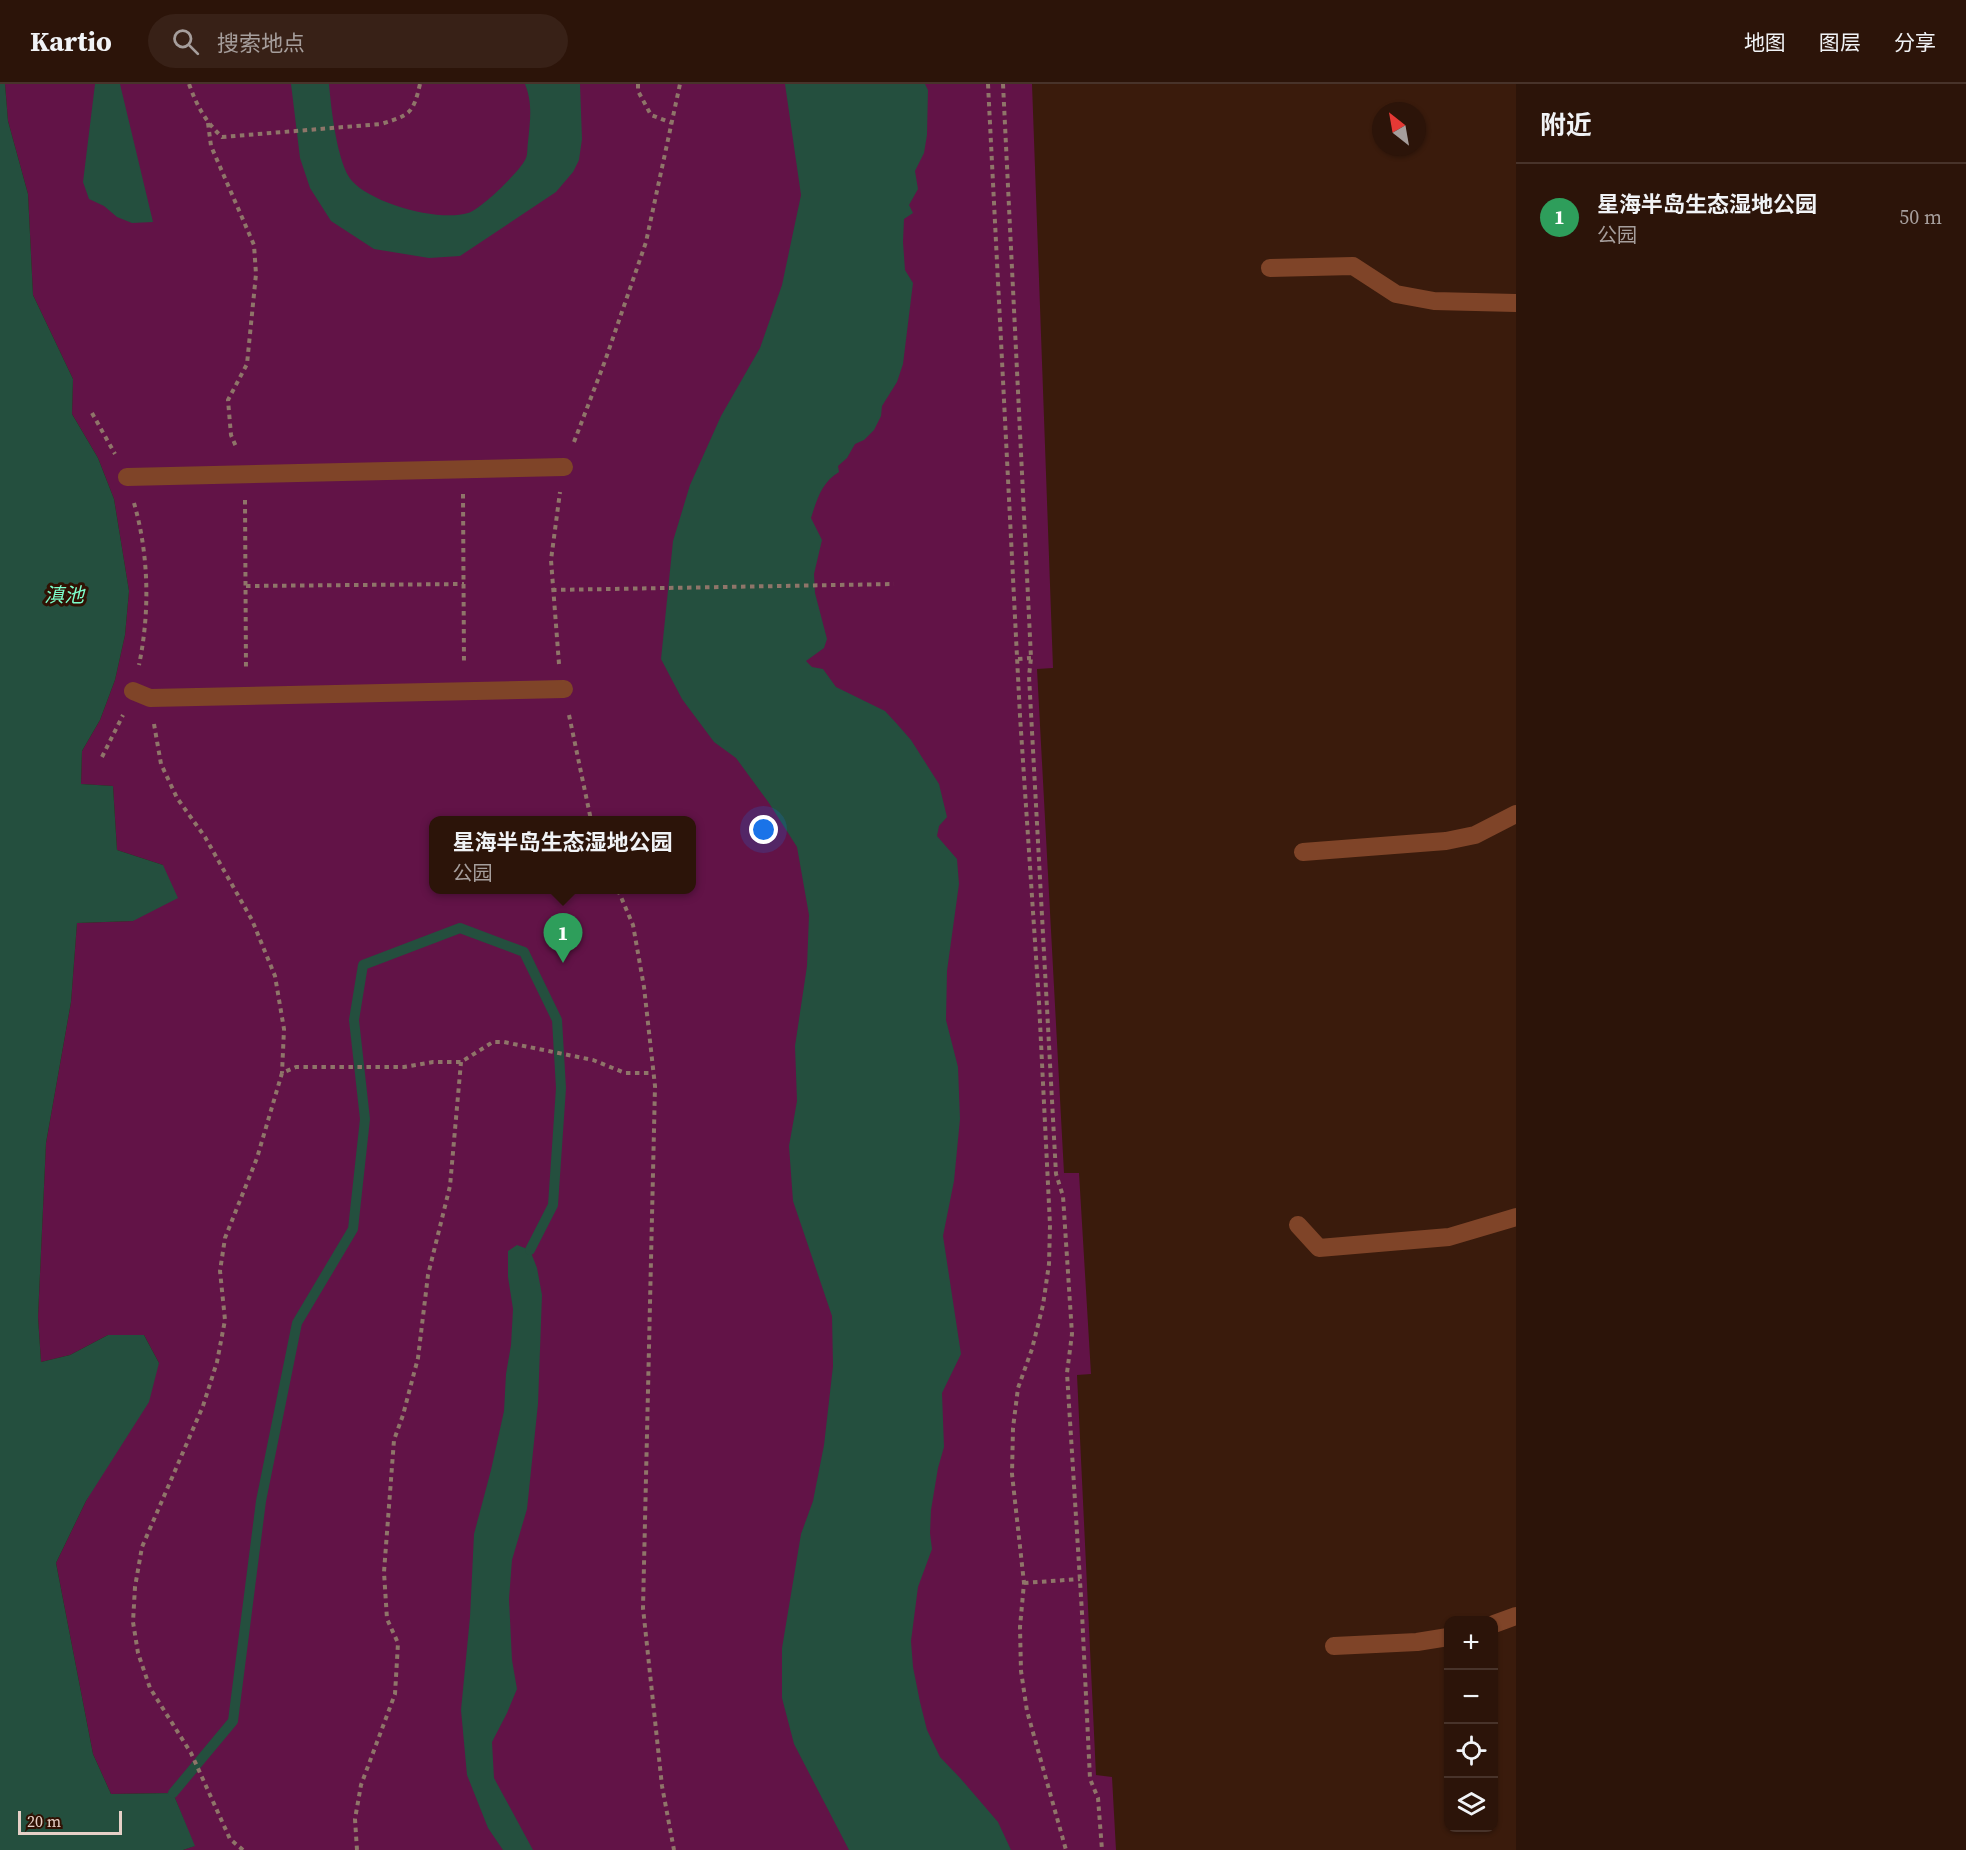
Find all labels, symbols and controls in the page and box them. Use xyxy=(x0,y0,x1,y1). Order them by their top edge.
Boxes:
search box xyxy=(148,14,568,68)
text: Kartio xyxy=(30,22,112,60)
icon: search xyxy=(169,25,202,58)
text: 搜索地点 xyxy=(217,28,305,58)
text: 地图 xyxy=(1744,28,1786,57)
text: 图层 xyxy=(1819,28,1861,57)
text: 分享 xyxy=(1894,28,1936,57)
north arrow xyxy=(1372,102,1426,156)
text: 附近 xyxy=(1540,107,1592,143)
text: 星海半岛生态湿地公园 xyxy=(1597,189,1817,219)
text: 1 xyxy=(1554,203,1565,231)
text: 50 m xyxy=(1899,203,1942,231)
text: 公园 xyxy=(1597,221,1637,249)
water label: 滇池 xyxy=(44,581,86,609)
your location xyxy=(749,815,778,844)
popup xyxy=(429,816,696,894)
text: 星海半岛生态湿地公园 xyxy=(452,827,673,857)
text: 公园 xyxy=(452,859,492,887)
pin: 1 xyxy=(544,914,582,963)
map controls xyxy=(1444,1616,1498,1832)
button: + xyxy=(1444,1616,1498,1670)
button: − xyxy=(1444,1670,1498,1724)
button: locate xyxy=(1444,1724,1498,1778)
button: layers xyxy=(1444,1778,1498,1832)
scale bar xyxy=(18,1808,122,1836)
text: 20 m xyxy=(27,1810,61,1832)

